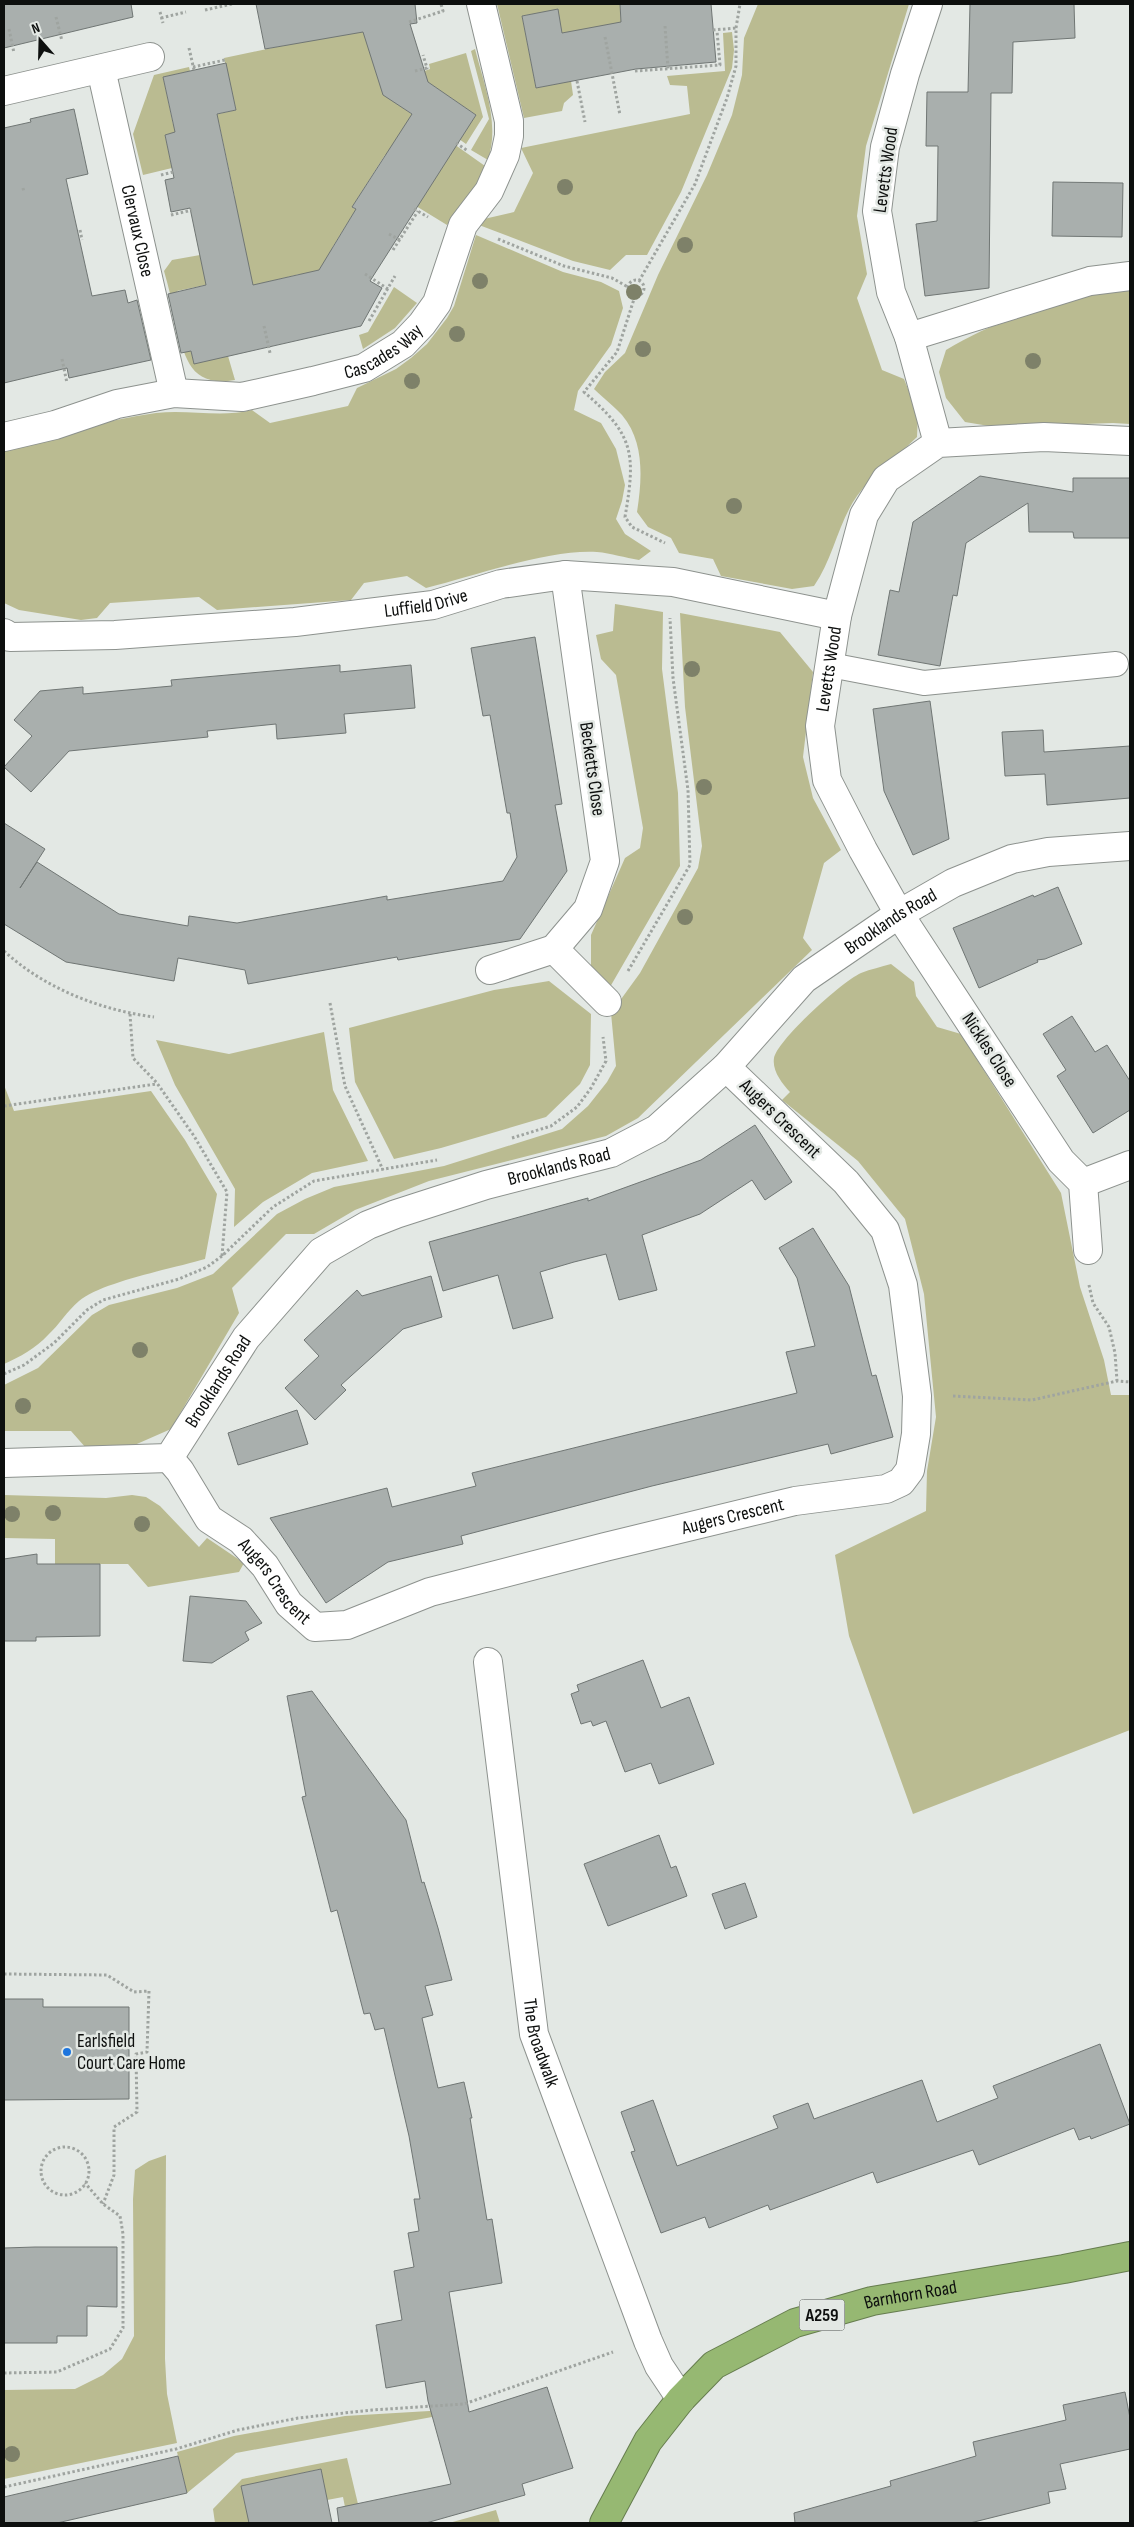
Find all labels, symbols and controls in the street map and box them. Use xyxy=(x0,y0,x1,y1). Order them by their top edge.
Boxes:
north arrow xyxy=(15,15,65,65)
text: N xyxy=(29,19,42,38)
street label: Levetts Wood xyxy=(869,126,903,214)
street label: Clervaux Close xyxy=(116,183,159,279)
street label: Cascades Way xyxy=(342,319,428,384)
street label: Luffield Drive xyxy=(383,583,470,622)
street label: Levetts Wood xyxy=(811,625,847,713)
street label: Becketts Close xyxy=(574,721,610,817)
street label: Brooklands Road xyxy=(840,883,941,959)
street label: Nickles Close xyxy=(956,1008,1022,1092)
street label: Augers Crescent xyxy=(734,1074,826,1164)
street label: Brooklands Road xyxy=(505,1142,613,1190)
street label: Brooklands Road xyxy=(180,1331,256,1432)
street label: Augers Crescent xyxy=(678,1493,786,1540)
street label: Augers Crescent xyxy=(233,1533,316,1630)
street label: The Broadwalk xyxy=(518,1997,565,2091)
place label: Earlsfield Court Care Home xyxy=(77,2030,186,2075)
marker: Earlsfield Court Care Home xyxy=(61,2046,73,2058)
street label: Barnhorn Road xyxy=(861,2276,958,2314)
road number: A259 xyxy=(800,2300,844,2330)

